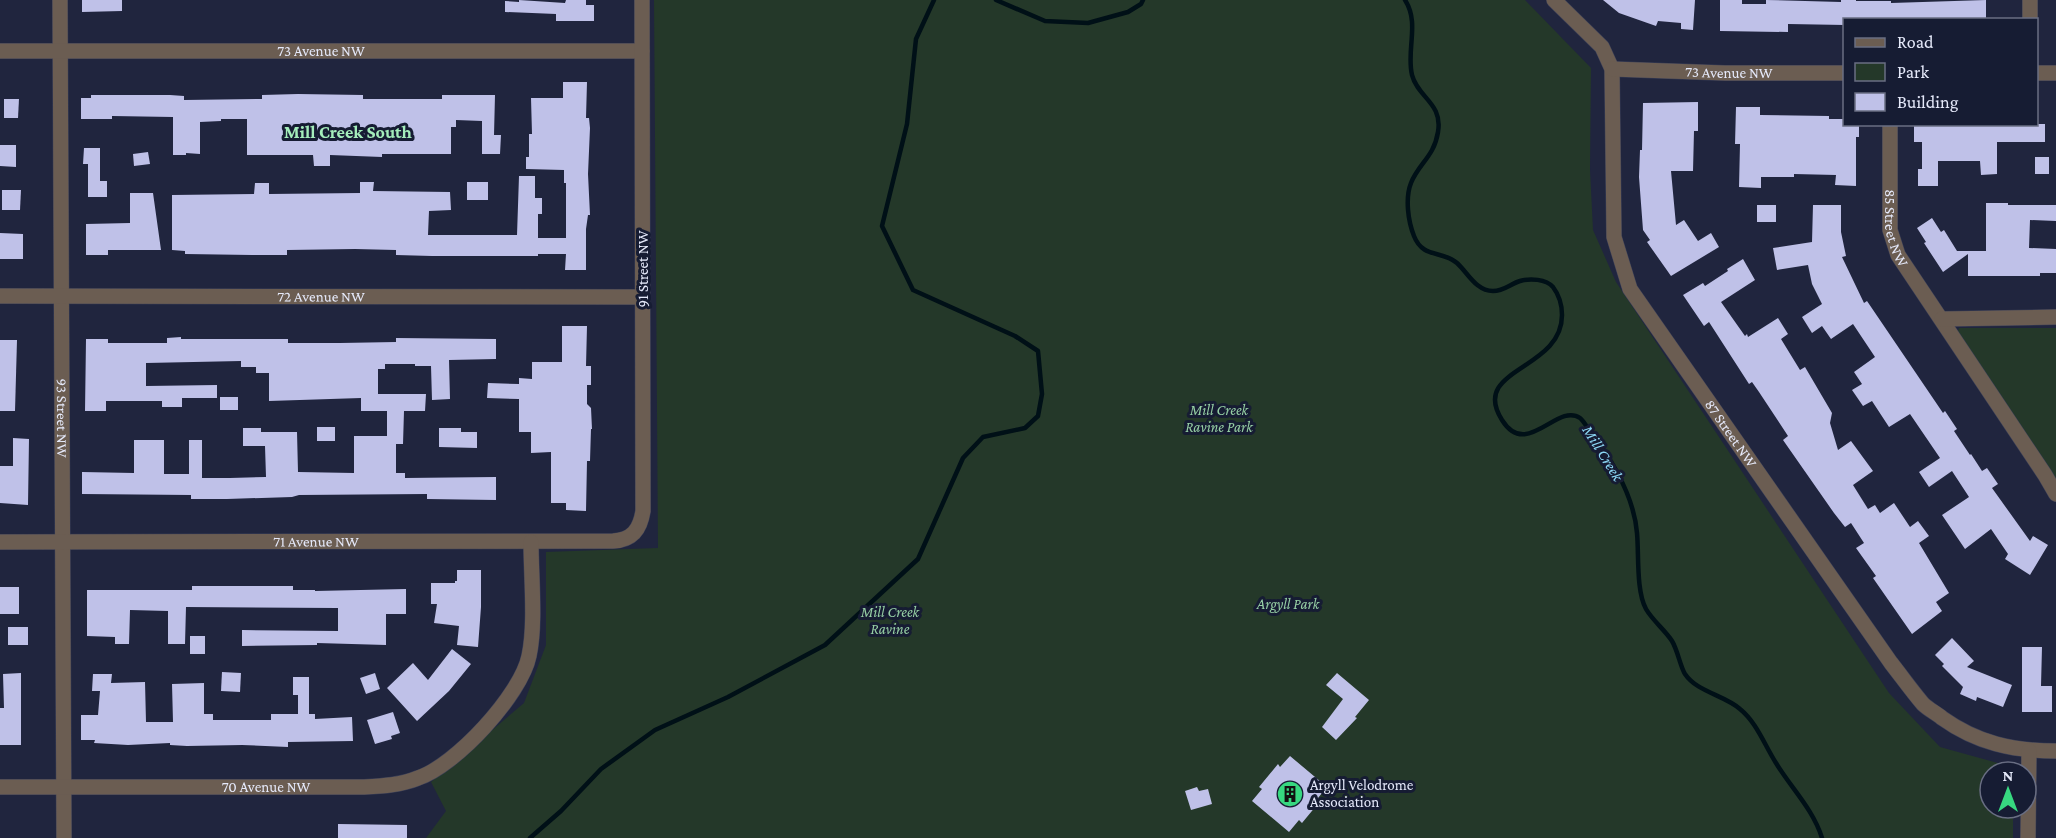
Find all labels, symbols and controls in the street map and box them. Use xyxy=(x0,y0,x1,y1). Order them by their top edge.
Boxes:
legend xyxy=(1843,18,2038,126)
text: Road xyxy=(1897,32,1934,52)
street label: 73 Avenue NW xyxy=(277,43,365,59)
text: Park xyxy=(1897,62,1929,82)
street label: 73 Avenue NW xyxy=(1685,64,1773,81)
text: Building xyxy=(1897,92,1959,112)
district label: Mill Creek South xyxy=(284,122,413,142)
street label: 85 Street NW xyxy=(1882,189,1912,270)
street label: 91 Street NW xyxy=(635,230,651,308)
street label: 72 Avenue NW xyxy=(277,288,365,305)
street label: 93 Street NW xyxy=(54,378,70,458)
street label: 87 Street NW xyxy=(1702,397,1760,471)
park label: Mill Creek Ravine Park xyxy=(1185,402,1254,435)
water label: Mill Creek xyxy=(1579,421,1627,485)
street label: 71 Avenue NW xyxy=(273,533,359,550)
park label: Argyll Park xyxy=(1256,596,1321,613)
park label: Mill Creek Ravine xyxy=(860,604,921,637)
north arrow xyxy=(1978,760,2038,820)
text: N xyxy=(2003,767,2014,784)
place label: Argyll Velodrome Association xyxy=(1310,777,1414,810)
street label: 70 Avenue NW xyxy=(222,779,311,795)
building icon: Argyll Velodrome Association xyxy=(1275,779,1305,809)

